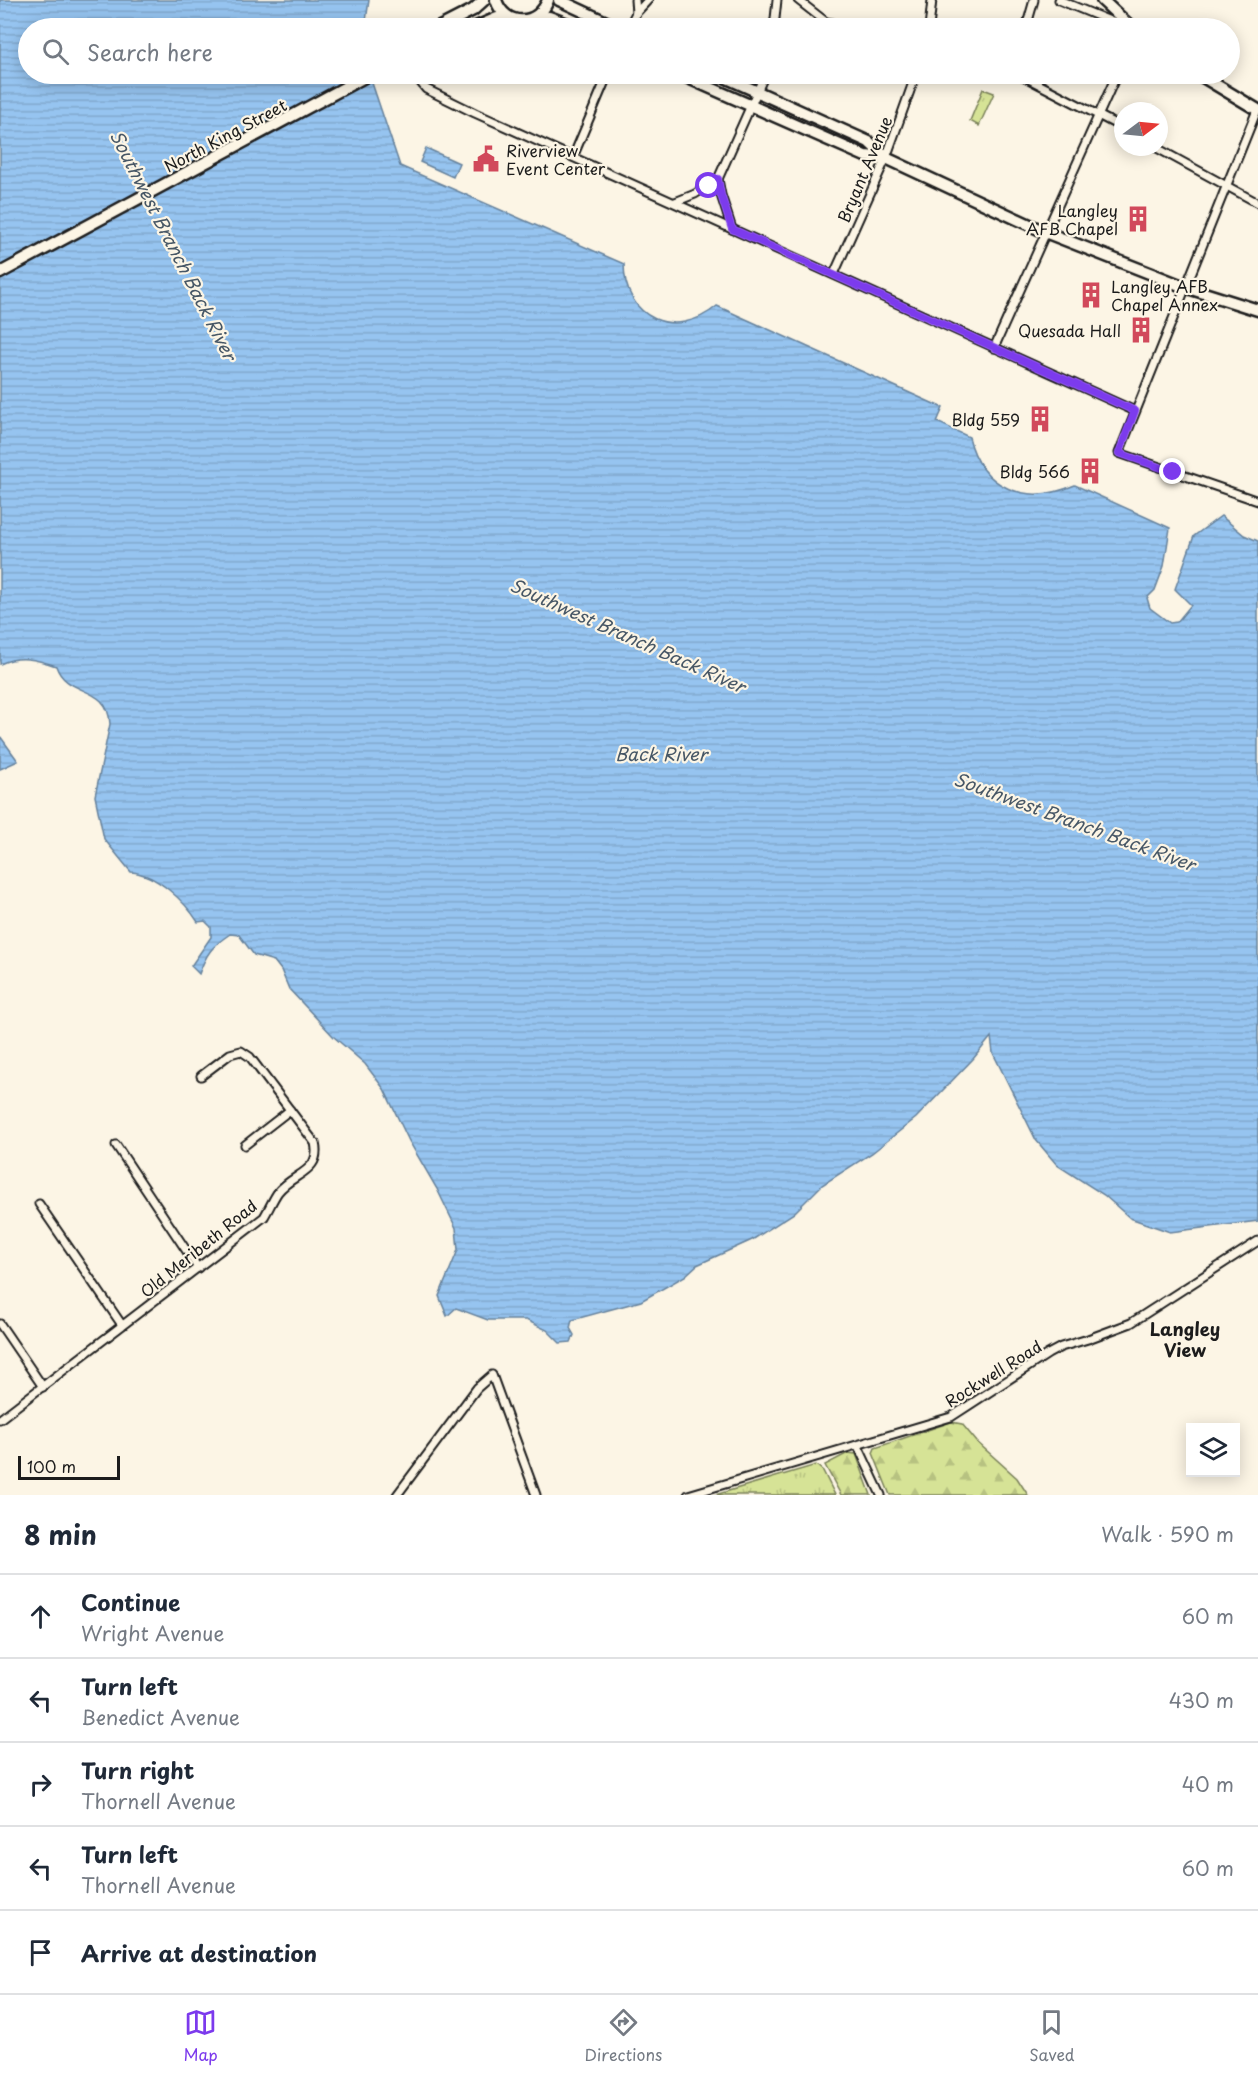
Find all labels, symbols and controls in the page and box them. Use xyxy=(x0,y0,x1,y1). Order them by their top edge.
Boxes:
search box xyxy=(18,18,1240,84)
icon: search xyxy=(39,35,72,68)
text: Search here xyxy=(87,35,213,68)
street label: North King Street xyxy=(159,92,291,177)
north arrow xyxy=(1114,102,1168,156)
street label: Bryant Avenue xyxy=(831,112,897,226)
water label: Southwest Branch Back River xyxy=(104,125,245,367)
place label: Riverview Event Center xyxy=(506,138,606,180)
public building icon: Riverview Event Center xyxy=(471,144,501,174)
route start xyxy=(695,172,721,198)
place label: Langley AFB Chapel xyxy=(1026,198,1118,240)
building icon: Langley AFB Chapel xyxy=(1123,204,1153,234)
place label: Langley AFB Chapel Annex xyxy=(1111,274,1218,316)
building icon: Langley AFB Chapel Annex xyxy=(1076,280,1106,310)
building icon: Quesada Hall xyxy=(1126,315,1156,345)
place label: Quesada Hall xyxy=(1018,318,1121,342)
building icon: Bldg 559 xyxy=(1025,404,1055,434)
place label: Bldg 559 xyxy=(952,407,1020,431)
building icon: Bldg 566 xyxy=(1075,456,1105,486)
route end xyxy=(1159,458,1185,484)
place label: Bldg 566 xyxy=(1000,459,1070,483)
water label: Southwest Branch Back River xyxy=(506,571,752,700)
water label: Back River xyxy=(615,740,710,767)
water label: Southwest Branch Back River xyxy=(951,765,1202,878)
street label: Old Meribeth Road xyxy=(134,1193,262,1303)
district label: Langley View xyxy=(1150,1315,1220,1363)
street label: Rockwell Road xyxy=(940,1334,1046,1412)
map controls xyxy=(1186,1423,1240,1477)
button: layers xyxy=(1186,1423,1240,1477)
scale bar xyxy=(18,1453,120,1480)
text: 100 m xyxy=(27,1454,76,1478)
text: 8 min xyxy=(24,1515,97,1554)
text: Walk · 590 m xyxy=(1101,1519,1234,1549)
text: Continue xyxy=(81,1585,180,1618)
icon: ahead xyxy=(24,1600,57,1633)
text: 60 m xyxy=(1182,1601,1234,1631)
text: Wright Avenue xyxy=(81,1618,224,1648)
text: Turn left xyxy=(81,1669,178,1702)
icon: left xyxy=(24,1684,57,1717)
text: 430 m xyxy=(1169,1685,1234,1715)
text: Benedict Avenue xyxy=(81,1702,240,1732)
text: Turn right xyxy=(81,1753,194,1786)
icon: right xyxy=(24,1768,57,1801)
text: 40 m xyxy=(1182,1769,1234,1799)
text: Thornell Avenue xyxy=(81,1786,236,1816)
text: Turn left xyxy=(81,1837,178,1870)
icon: left xyxy=(24,1852,57,1885)
text: 60 m xyxy=(1182,1853,1234,1883)
text: Thornell Avenue xyxy=(81,1870,236,1900)
icon: arrive xyxy=(24,1936,57,1969)
text: Arrive at destination xyxy=(81,1936,317,1969)
tab: Map xyxy=(183,2006,218,2066)
tab: Directions xyxy=(584,2006,662,2066)
tab: Saved xyxy=(1029,2006,1075,2066)

